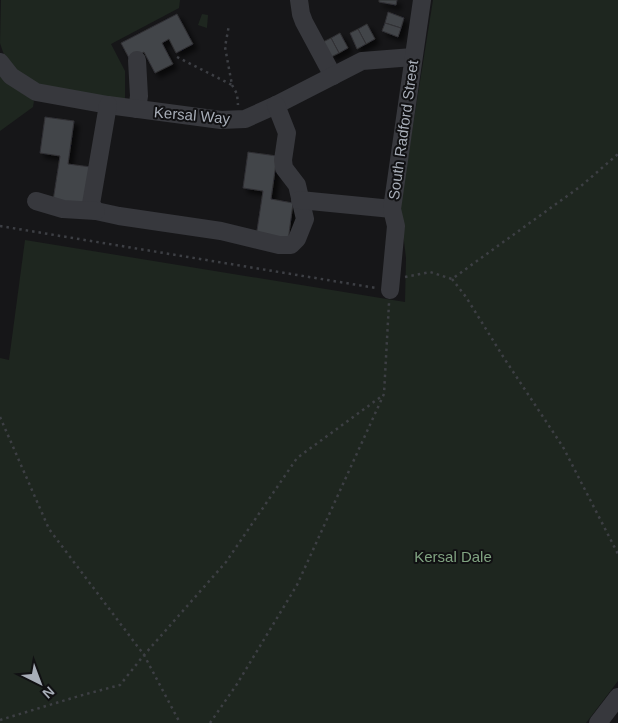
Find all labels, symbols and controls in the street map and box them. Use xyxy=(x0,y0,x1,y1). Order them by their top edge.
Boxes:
street label: South Radford Street xyxy=(385,58,421,201)
street label: Kersal Way xyxy=(153,103,231,127)
park label: Kersal Dale xyxy=(414,548,492,565)
north arrow xyxy=(15,658,65,708)
text: N xyxy=(40,683,58,702)

